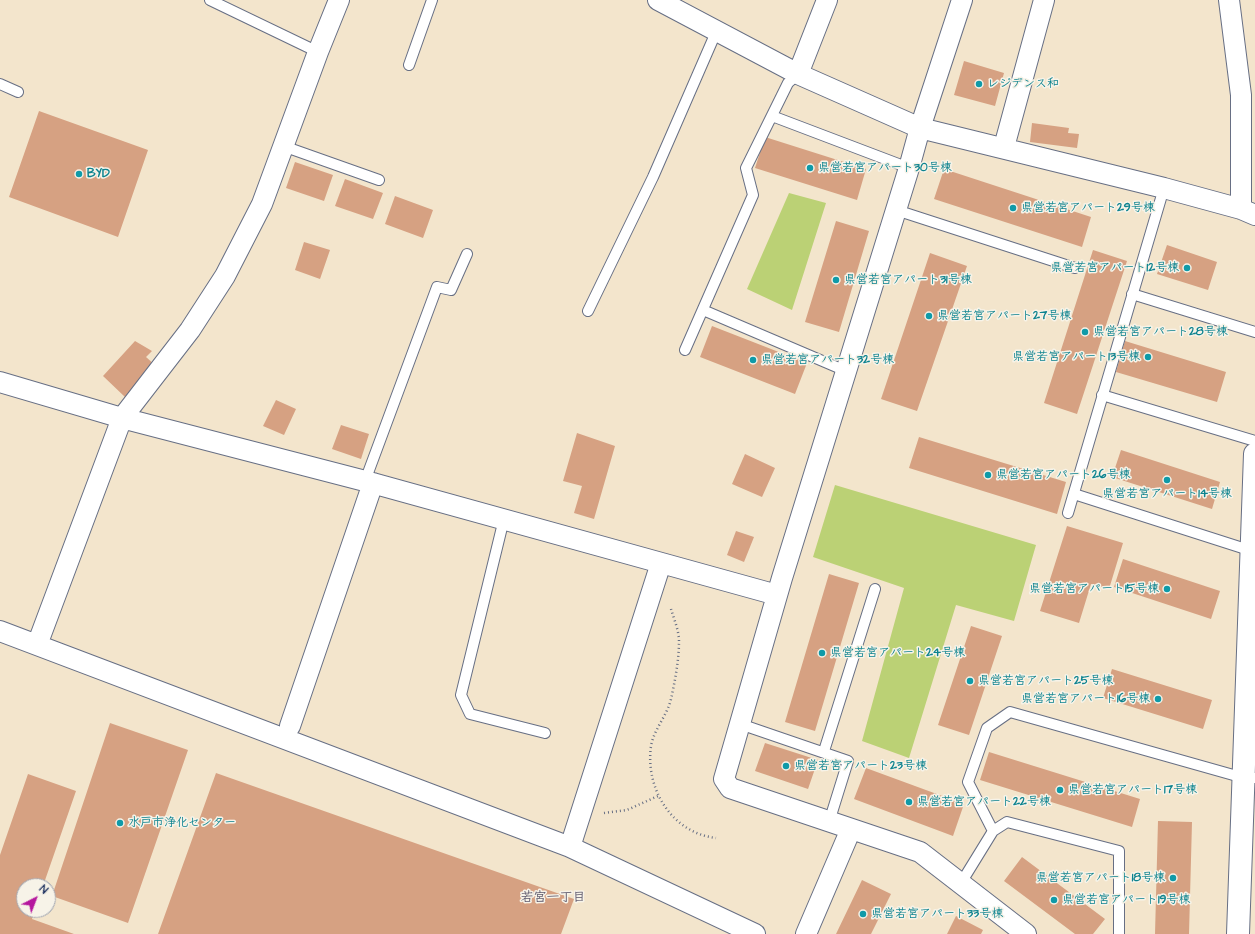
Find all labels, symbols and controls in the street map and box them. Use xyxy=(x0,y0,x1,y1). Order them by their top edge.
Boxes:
place label: レジデンス和 xyxy=(987,77,1059,91)
marker: レジデンス和 xyxy=(974,79,984,89)
place label: 県営若宮アパート30号棟 xyxy=(818,161,952,175)
marker: 県営若宮アパート30号棟 xyxy=(805,163,815,173)
place label: BYD xyxy=(87,167,110,181)
marker: BYD xyxy=(74,169,84,179)
place label: 県営若宮アパート29号棟 xyxy=(1021,201,1155,215)
marker: 県営若宮アパート29号棟 xyxy=(1008,203,1018,213)
place label: 県営若宮アパート12号棟 xyxy=(1051,261,1179,275)
marker: 県営若宮アパート12号棟 xyxy=(1182,263,1192,273)
place label: 県営若宮アパート31号棟 xyxy=(844,273,972,287)
marker: 県営若宮アパート31号棟 xyxy=(831,275,841,285)
place label: 県営若宮アパート27号棟 xyxy=(937,309,1071,323)
marker: 県営若宮アパート27号棟 xyxy=(924,311,934,321)
place label: 県営若宮アパート28号棟 xyxy=(1093,325,1228,339)
marker: 県営若宮アパート28号棟 xyxy=(1080,327,1090,337)
place label: 県営若宮アパート13号棟 xyxy=(1012,350,1140,364)
marker: 県営若宮アパート13号棟 xyxy=(1143,352,1153,362)
place label: 県営若宮アパート32号棟 xyxy=(761,353,894,367)
marker: 県営若宮アパート32号棟 xyxy=(748,355,758,365)
place label: 県営若宮アパート26号棟 xyxy=(996,468,1130,482)
marker: 県営若宮アパート26号棟 xyxy=(983,470,993,480)
marker: 県営若宮アパート14号棟 xyxy=(1162,475,1172,485)
place label: 県営若宮アパート14号棟 xyxy=(1102,487,1232,501)
place label: 県営若宮アパート15号棟 xyxy=(1029,582,1159,596)
marker: 県営若宮アパート15号棟 xyxy=(1162,584,1172,594)
place label: 県営若宮アパート24号棟 xyxy=(830,646,965,660)
marker: 県営若宮アパート24号棟 xyxy=(817,648,827,658)
place label: 県営若宮アパート25号棟 xyxy=(978,674,1113,688)
marker: 県営若宮アパート25号棟 xyxy=(965,676,975,686)
place label: 県営若宮アパート16号棟 xyxy=(1021,692,1150,706)
marker: 県営若宮アパート16号棟 xyxy=(1153,694,1163,704)
place label: 県営若宮アパート23号棟 xyxy=(794,759,927,773)
marker: 県営若宮アパート23号棟 xyxy=(781,761,791,771)
place label: 県営若宮アパート17号棟 xyxy=(1068,783,1197,797)
marker: 県営若宮アパート17号棟 xyxy=(1055,785,1065,795)
place label: 県営若宮アパート22号棟 xyxy=(917,795,1051,809)
marker: 県営若宮アパート22号棟 xyxy=(904,797,914,807)
place label: 水戸市浄化センター xyxy=(128,816,236,830)
marker: 水戸市浄化センター xyxy=(115,818,125,828)
place label: 県営若宮アパート18号棟 xyxy=(1036,871,1165,885)
marker: 県営若宮アパート18号棟 xyxy=(1168,873,1178,883)
north arrow xyxy=(16,878,56,918)
text: N xyxy=(36,882,51,897)
district label: 若宮一丁目 xyxy=(521,890,585,906)
place label: 県営若宮アパート19号棟 xyxy=(1062,893,1190,907)
marker: 県営若宮アパート19号棟 xyxy=(1049,895,1059,905)
place label: 県営若宮アパート33号棟 xyxy=(871,907,1003,921)
marker: 県営若宮アパート33号棟 xyxy=(858,909,868,919)

